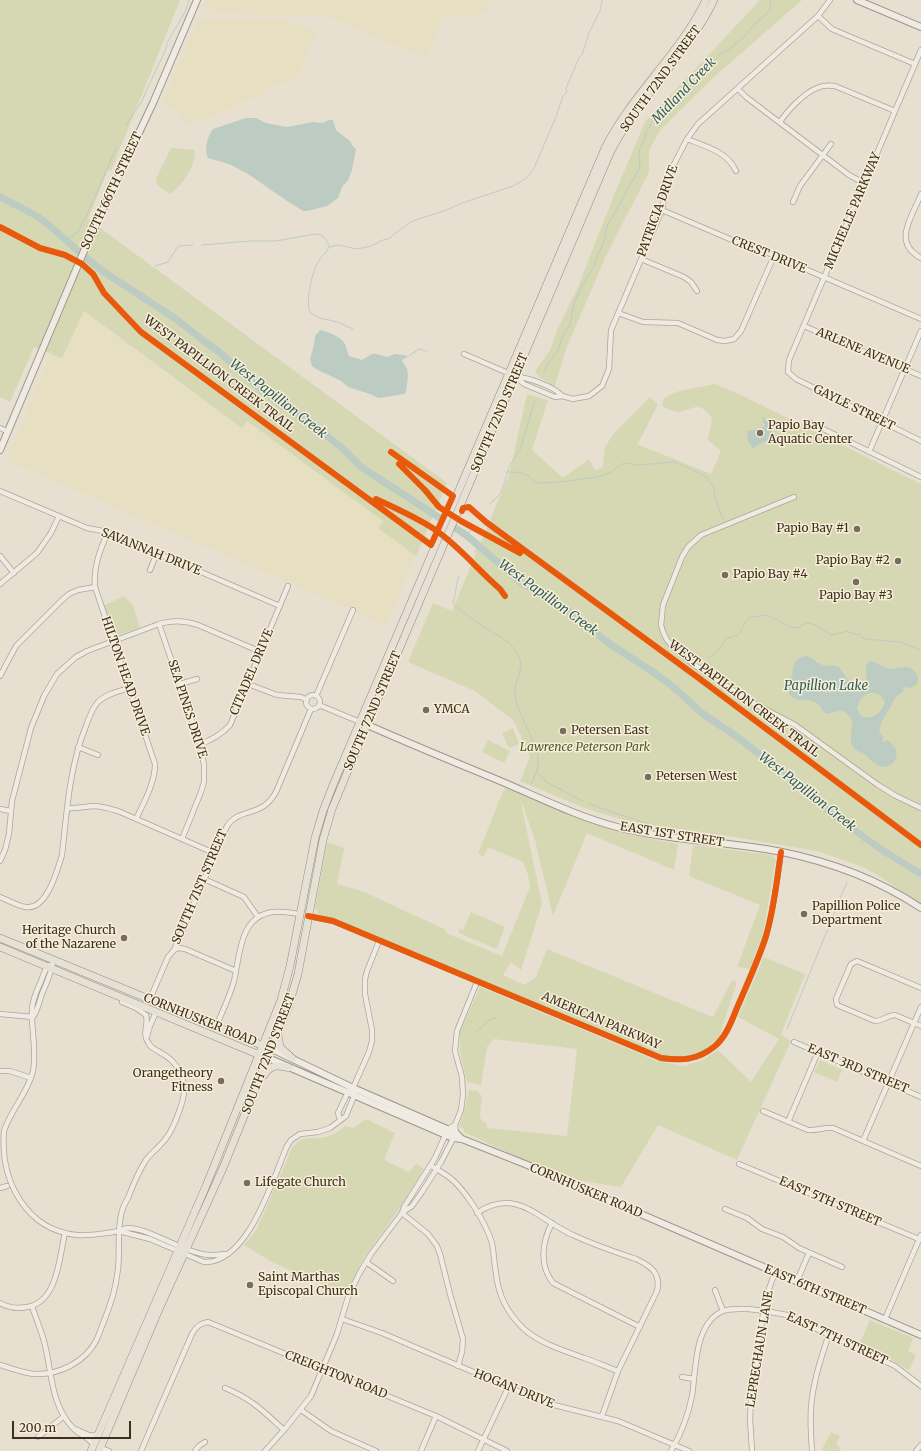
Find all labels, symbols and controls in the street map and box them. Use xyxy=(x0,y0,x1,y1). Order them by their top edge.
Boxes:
street label: SOUTH 72ND STREET xyxy=(618,23,704,135)
water label: Midland Creek xyxy=(649,55,719,127)
street label: SOUTH 66TH STREET xyxy=(78,130,146,252)
street label: MICHELLE PARKWAY xyxy=(822,151,884,271)
street label: PATRICIA DRIVE xyxy=(635,163,681,259)
street label: CREST DRIVE xyxy=(729,233,809,277)
street label: WEST PAPILLION CREEK TRAIL xyxy=(141,313,297,435)
street label: ARLENE AVENUE xyxy=(814,325,912,377)
street label: SOUTH 72ND STREET xyxy=(468,351,532,475)
water label: West Papillion Creek xyxy=(226,356,330,442)
street label: GAYLE STREET xyxy=(811,382,897,434)
place label: Papio Bay Aquatic Center xyxy=(768,419,853,447)
marker: Papio Bay Aquatic Center xyxy=(755,428,765,438)
place label: Papio Bay #1 xyxy=(776,522,849,536)
marker: Papio Bay #1 xyxy=(852,524,862,534)
street label: SAVANNAH DRIVE xyxy=(99,525,203,579)
place label: Papio Bay #2 xyxy=(816,554,890,568)
marker: Papio Bay #2 xyxy=(893,556,903,566)
water label: West Papillion Creek xyxy=(495,557,601,639)
place label: Papio Bay #4 xyxy=(733,568,808,582)
marker: Papio Bay #4 xyxy=(720,570,730,580)
marker: Papio Bay #3 xyxy=(851,577,861,587)
place label: Papio Bay #3 xyxy=(819,589,893,603)
street label: HILTON HEAD DRIVE xyxy=(98,615,152,737)
street label: CITADEL DRIVE xyxy=(227,627,277,717)
street label: WEST PAPILLION CREEK TRAIL xyxy=(666,638,822,760)
street label: SOUTH 72ND STREET xyxy=(341,649,405,773)
street label: SEA PINES DRIVE xyxy=(164,658,210,760)
water label: Papillion Lake xyxy=(784,678,868,694)
place label: YMCA xyxy=(434,703,470,717)
marker: YMCA xyxy=(421,705,431,715)
place label: Petersen East xyxy=(571,724,649,738)
marker: Petersen East xyxy=(558,726,568,736)
park label: Lawrence Peterson Park xyxy=(520,741,650,755)
water label: West Papillion Creek xyxy=(755,749,859,835)
place label: Petersen West xyxy=(656,770,737,784)
marker: Petersen West xyxy=(643,772,653,782)
street label: EAST 1ST STREET xyxy=(619,820,725,850)
street label: SOUTH 71ST STREET xyxy=(169,828,231,946)
place label: Papillion Police Department xyxy=(812,900,900,928)
marker: Papillion Police Department xyxy=(799,909,809,919)
place label: Heritage Church of the Nazarene xyxy=(22,924,116,952)
marker: Heritage Church of the Nazarene xyxy=(119,933,129,943)
street label: AMERICAN PARKWAY xyxy=(539,989,663,1053)
street label: CORNHUSKER ROAD xyxy=(141,991,259,1049)
street label: SOUTH 72ND STREET xyxy=(239,992,299,1116)
street label: EAST 3RD STREET xyxy=(805,1041,911,1097)
place label: Orangetheory Fitness xyxy=(133,1067,213,1095)
marker: Orangetheory Fitness xyxy=(216,1076,226,1086)
street label: CORNHUSKER ROAD xyxy=(528,1161,644,1221)
street label: EAST 5TH STREET xyxy=(777,1174,883,1230)
place label: Lifegate Church xyxy=(255,1176,346,1190)
marker: Lifegate Church xyxy=(242,1178,252,1188)
street label: EAST 6TH STREET xyxy=(762,1262,868,1318)
place label: Saint Marthas Episcopal Church xyxy=(258,1271,358,1299)
marker: Saint Marthas Episcopal Church xyxy=(245,1280,255,1290)
street label: LEPRECHAUN LANE xyxy=(744,1290,776,1408)
street label: EAST 7TH STREET xyxy=(784,1309,890,1369)
street label: CREIGHTON ROAD xyxy=(283,1348,389,1402)
street label: HOGAN DRIVE xyxy=(472,1366,556,1412)
scale bar xyxy=(14,1413,133,1439)
text: 200 m xyxy=(19,1420,56,1435)

